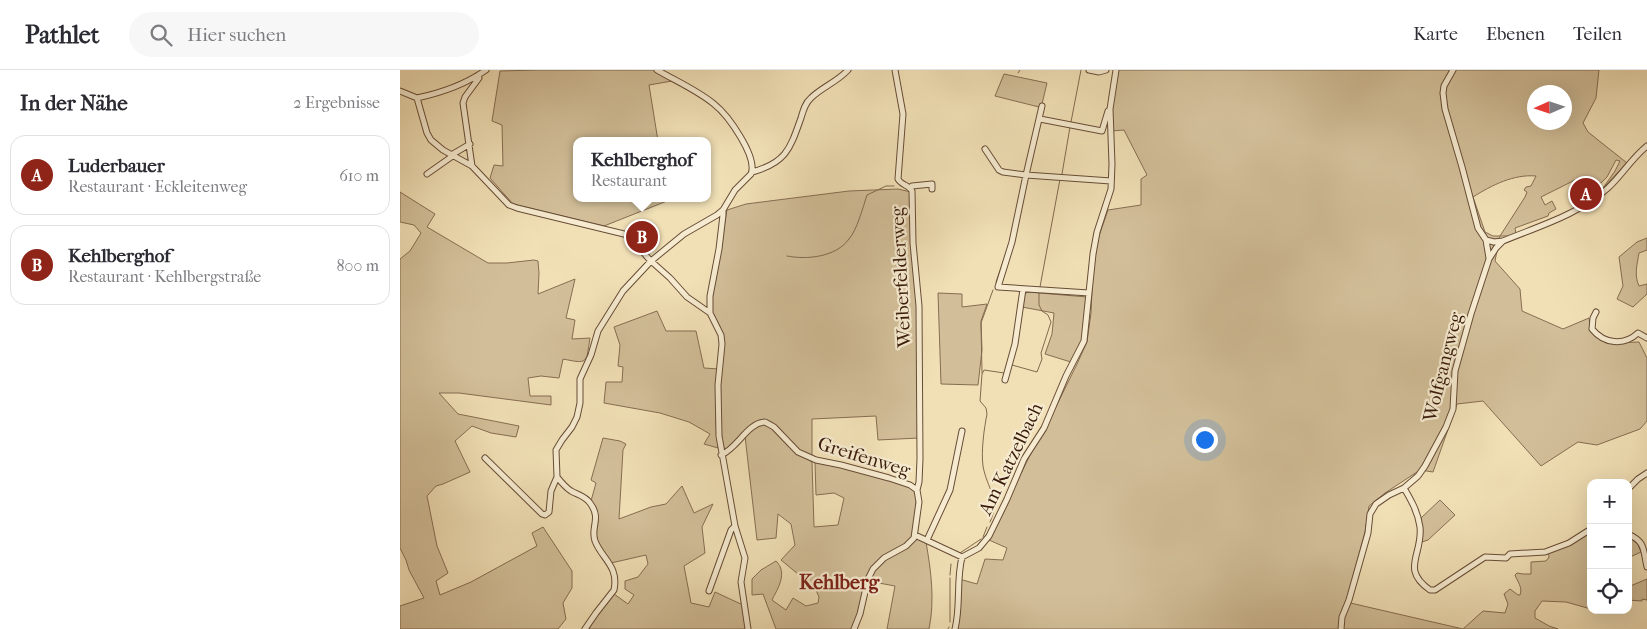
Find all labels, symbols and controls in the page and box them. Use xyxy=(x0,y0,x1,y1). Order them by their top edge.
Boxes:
search box xyxy=(129,12,479,57)
text: Pathlet xyxy=(25,21,99,49)
icon: search xyxy=(147,21,175,49)
text: Hier suchen xyxy=(187,24,286,46)
text: Karte xyxy=(1413,24,1458,45)
text: Ebenen xyxy=(1486,24,1545,45)
text: Teilen xyxy=(1573,24,1622,45)
north arrow xyxy=(1527,85,1572,130)
text: In der Nähe xyxy=(20,91,128,115)
text: 2 Ergebnisse xyxy=(293,93,380,112)
popup xyxy=(573,137,711,202)
text: Kehlberghof xyxy=(591,149,693,171)
text: Luderbauer xyxy=(68,155,165,177)
text: A xyxy=(32,166,42,185)
text: 610 m xyxy=(339,166,379,185)
text: Restaurant xyxy=(591,171,667,190)
pin: A xyxy=(1570,175,1602,213)
text: Restaurant · Eckleitenweg xyxy=(68,177,247,196)
street label: Weiberfelderweg xyxy=(886,205,916,349)
pin: B xyxy=(626,218,658,256)
text: Kehlberghof xyxy=(68,245,170,267)
text: B xyxy=(32,256,42,275)
text: 800 m xyxy=(337,256,379,275)
text: Restaurant · Kehlbergstraße xyxy=(68,267,261,286)
street label: Wolfgangweg xyxy=(1419,309,1467,425)
street label: Am Katzelbach xyxy=(974,399,1048,520)
your location xyxy=(1192,427,1218,453)
street label: Greifenweg xyxy=(815,432,914,482)
map controls xyxy=(1587,479,1632,614)
button: + xyxy=(1587,479,1632,524)
button: − xyxy=(1587,524,1632,569)
button: locate xyxy=(1587,569,1632,614)
district label: Kehlberg xyxy=(799,571,880,594)

